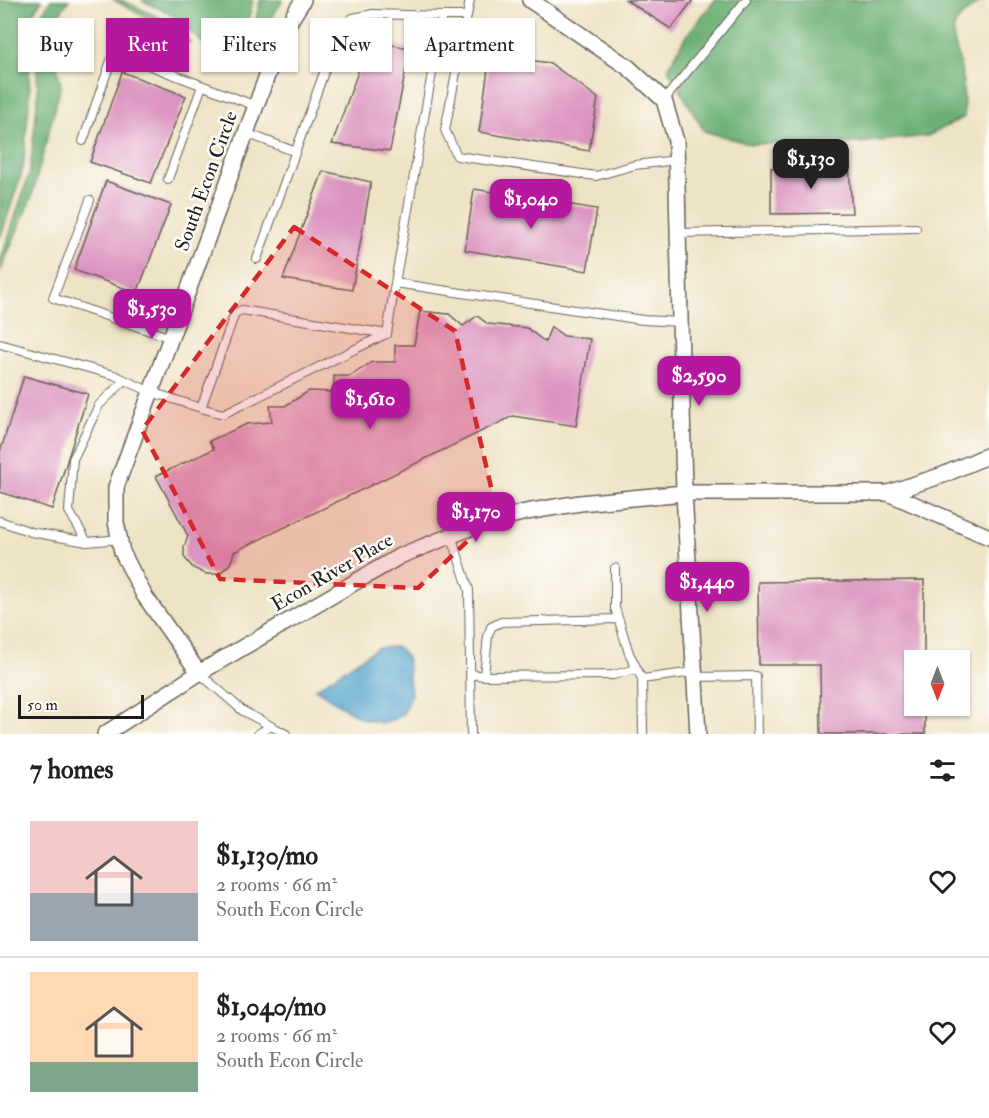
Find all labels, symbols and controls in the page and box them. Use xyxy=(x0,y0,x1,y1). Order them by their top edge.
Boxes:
chip: Buy xyxy=(18,18,94,72)
chip: Rent xyxy=(106,18,189,72)
chip: Filters xyxy=(201,18,298,72)
chip: New xyxy=(310,18,392,72)
chip: Apartment xyxy=(404,18,535,72)
street label: South Econ Circle xyxy=(169,107,243,255)
pin: $1,130 xyxy=(762,139,860,190)
text: $1,130 xyxy=(787,146,835,171)
pin: $1,040 xyxy=(482,179,580,230)
text: $1,040 xyxy=(504,186,558,211)
pin: $1,530 xyxy=(103,289,201,340)
text: $1,530 xyxy=(127,296,177,321)
pin: $2,590 xyxy=(650,356,748,407)
text: $2,590 xyxy=(671,363,727,388)
pin: $1,610 xyxy=(321,379,419,430)
text: $1,610 xyxy=(345,386,395,411)
pin: $1,170 xyxy=(427,492,525,543)
text: $1,170 xyxy=(451,499,501,524)
street label: Econ River Place xyxy=(267,527,397,617)
pin: $1,440 xyxy=(658,562,756,613)
text: $1,440 xyxy=(679,569,735,594)
north arrow xyxy=(904,650,970,716)
map controls xyxy=(904,650,970,716)
scale bar xyxy=(18,692,144,720)
text: 50 m xyxy=(27,695,58,715)
text: 7 homes xyxy=(30,754,113,786)
icon: filters xyxy=(926,754,959,787)
text: $1,130/mo xyxy=(216,840,318,872)
icon: home xyxy=(78,845,150,917)
icon: heart xyxy=(926,865,959,898)
text: 2 rooms · 66 m² xyxy=(216,872,337,897)
text: South Econ Circle xyxy=(216,897,363,922)
text: $1,040/mo xyxy=(216,991,326,1023)
icon: home xyxy=(78,996,150,1068)
icon: heart xyxy=(926,1016,959,1049)
text: 2 rooms · 66 m² xyxy=(216,1023,337,1048)
text: South Econ Circle xyxy=(216,1048,363,1073)

